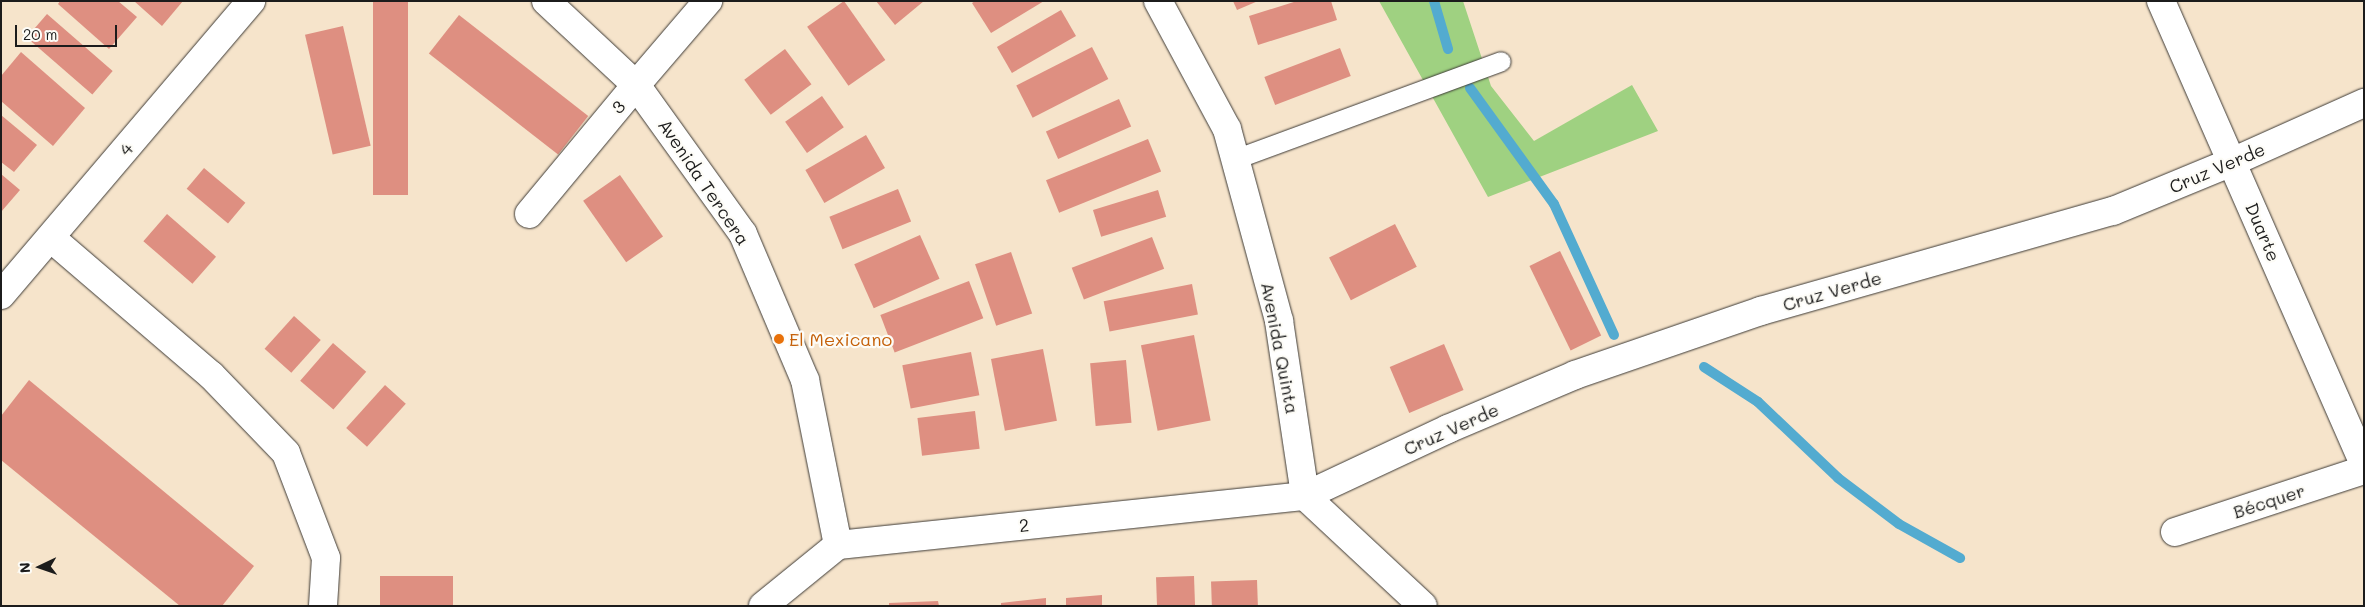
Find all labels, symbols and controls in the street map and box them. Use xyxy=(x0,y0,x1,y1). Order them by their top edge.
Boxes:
scale bar xyxy=(18,15,120,47)
text: 20 m xyxy=(23,24,57,44)
street label: 3 xyxy=(606,96,630,118)
street label: Avenida Tercera xyxy=(654,115,754,249)
street label: 4 xyxy=(114,138,138,160)
street label: Cruz Verde xyxy=(2166,138,2268,198)
street label: Duarte xyxy=(2241,199,2285,265)
street label: Cruz Verde xyxy=(1780,267,1884,315)
street label: Avenida Quinta xyxy=(1257,280,1303,416)
place label: El Mexicano xyxy=(789,328,892,350)
marker: El Mexicano xyxy=(773,333,785,345)
street label: Cruz Verde xyxy=(1400,398,1502,460)
street label: Bécquer xyxy=(2230,479,2308,523)
street label: 2 xyxy=(1018,514,1030,536)
north arrow xyxy=(15,542,65,592)
text: N xyxy=(15,562,34,574)

